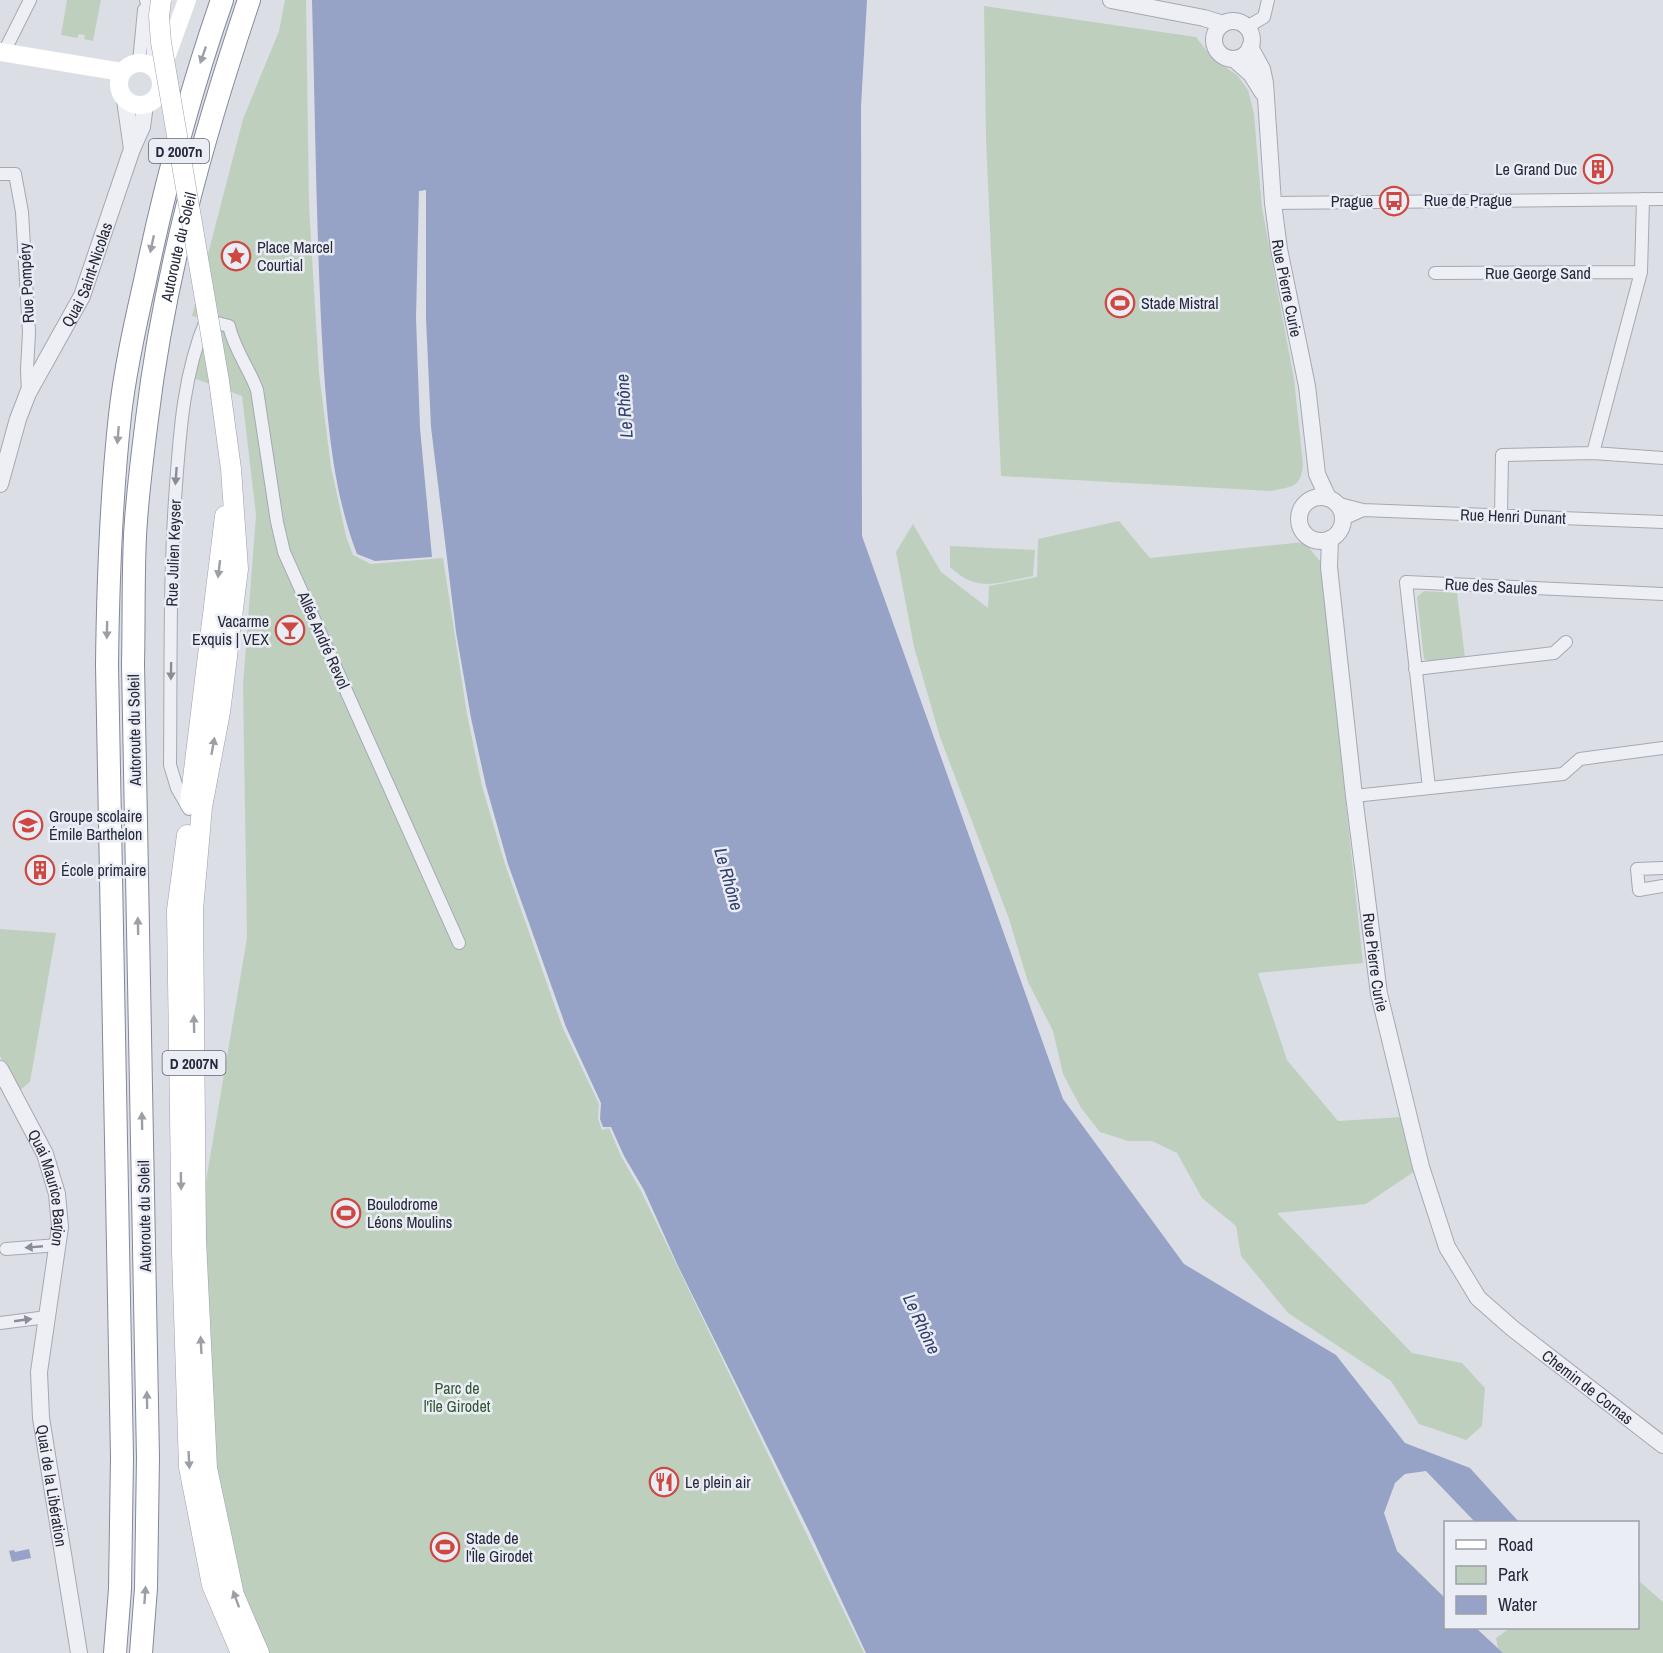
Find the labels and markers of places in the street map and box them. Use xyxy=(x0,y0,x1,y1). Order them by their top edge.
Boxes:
building icon: Le Grand Duc xyxy=(1582,153,1614,185)
place label: Le Grand Duc xyxy=(1495,158,1577,180)
bus stop icon: Prague xyxy=(1378,185,1410,217)
place label: Prague xyxy=(1331,190,1373,212)
place label: Place Marcel Courtial xyxy=(257,236,333,276)
place icon: Place Marcel Courtial xyxy=(220,240,252,272)
sports icon: Stade Mistral xyxy=(1104,287,1136,319)
place label: Stade Mistral xyxy=(1141,292,1218,314)
place label: Vacarme Exquis | VEX xyxy=(192,610,269,650)
bar icon: Vacarme Exquis | VEX xyxy=(274,614,306,646)
place label: Groupe scolaire Émile Barthelon xyxy=(49,805,142,845)
school or university icon: Groupe scolaire Émile Barthelon xyxy=(12,809,44,841)
building icon: École primaire xyxy=(24,854,56,886)
place label: École primaire xyxy=(61,859,146,881)
place label: Boulodrome Léons Moulins xyxy=(367,1193,452,1233)
sports icon: Boulodrome Léons Moulins xyxy=(330,1197,362,1229)
restaurant icon: Le plein air xyxy=(648,1466,680,1498)
place label: Le plein air xyxy=(685,1471,751,1493)
place label: Stade de l'Île Girodet xyxy=(466,1527,533,1567)
sports icon: Stade de l'Île Girodet xyxy=(429,1531,461,1563)

